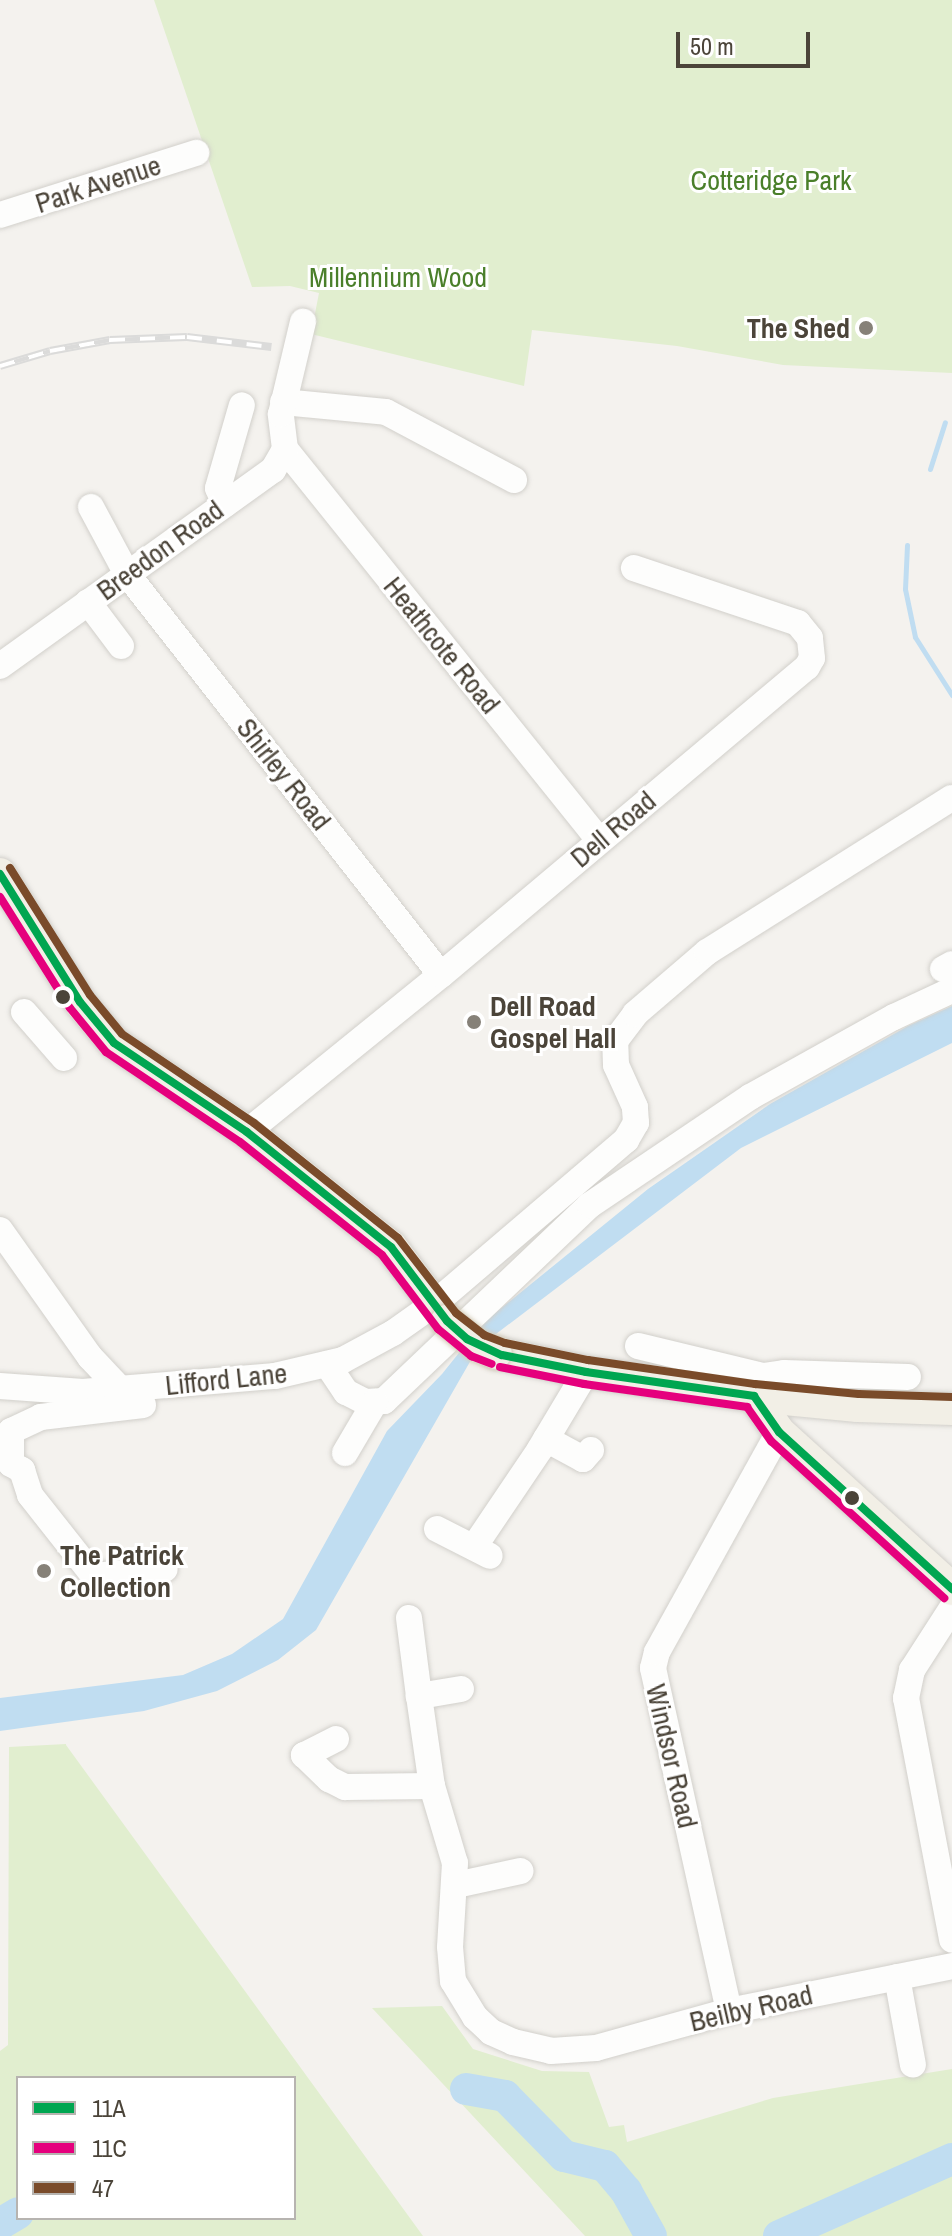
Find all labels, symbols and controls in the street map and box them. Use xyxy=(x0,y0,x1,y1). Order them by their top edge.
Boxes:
scale bar xyxy=(680,16,814,66)
text: 50 m xyxy=(690,30,734,62)
street label: Park Avenue xyxy=(30,148,166,220)
park label: Cotteridge Park xyxy=(691,163,851,197)
park label: Millennium Wood xyxy=(309,260,487,294)
place label: The Shed xyxy=(747,311,850,345)
marker: The Shed xyxy=(857,319,875,337)
street label: Breedon Road xyxy=(90,493,230,607)
street label: Heathcote Road xyxy=(377,570,507,720)
street label: Shirley Road xyxy=(230,711,338,837)
street label: Dell Road xyxy=(564,784,662,874)
unlabelled marker xyxy=(55,989,71,1005)
place label: Dell Road Gospel Hall xyxy=(490,989,616,1055)
marker: Dell Road Gospel Hall xyxy=(465,1013,483,1031)
street label: Lifford Lane xyxy=(163,1356,289,1402)
unlabelled marker xyxy=(844,1490,860,1506)
place label: The Patrick Collection xyxy=(60,1538,184,1604)
marker: The Patrick Collection xyxy=(35,1562,53,1580)
street label: Windsor Road xyxy=(639,1681,705,1831)
street label: Beilby Road xyxy=(686,1978,816,2038)
legend xyxy=(16,2076,296,2220)
text: 11A xyxy=(92,2092,126,2124)
text: 11C xyxy=(92,2132,127,2164)
text: 47 xyxy=(92,2172,114,2204)

